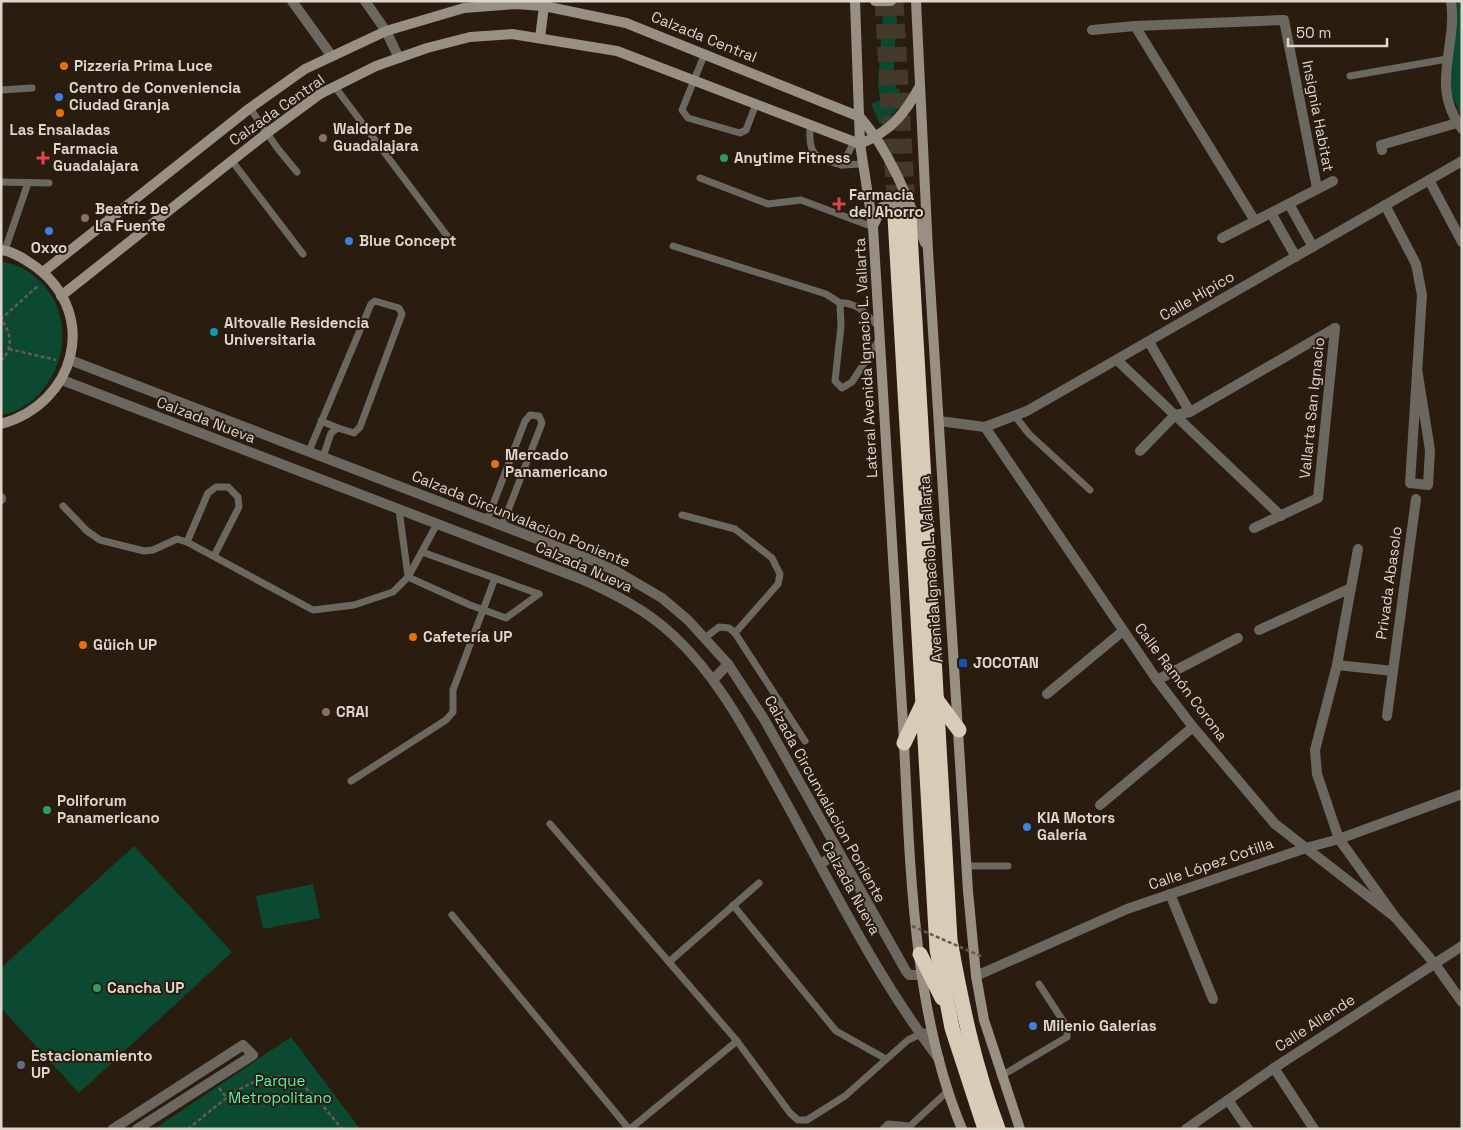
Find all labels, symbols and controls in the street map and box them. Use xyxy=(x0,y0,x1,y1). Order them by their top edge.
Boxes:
street label: Calzada Central xyxy=(649,7,760,66)
scale bar xyxy=(1288,15,1387,47)
text: 50 m xyxy=(1296,23,1331,42)
place label: Pizzería Prima Luce xyxy=(74,56,213,75)
street label: Insignia Habitat xyxy=(1298,59,1339,173)
marker: Pizzería Prima Luce xyxy=(58,60,70,72)
street label: Calzada Central xyxy=(225,70,328,150)
place label: Centro de Conveniencia Ciudad Granja xyxy=(69,78,241,114)
marker: Centro de Conveniencia Ciudad Granja xyxy=(53,91,65,103)
marker: Las Ensaladas xyxy=(54,107,66,119)
place label: Waldorf De Guadalajara xyxy=(333,119,419,155)
place label: Las Ensaladas xyxy=(10,120,111,139)
marker: Waldorf De Guadalajara xyxy=(317,132,329,144)
place label: Farmacia Guadalajara xyxy=(53,139,139,175)
place label: Anytime Fitness xyxy=(734,148,851,167)
marker: Farmacia Guadalajara xyxy=(37,152,49,164)
marker: Anytime Fitness xyxy=(718,152,730,164)
place label: Farmacia del Ahorro xyxy=(849,185,924,221)
marker: Farmacia del Ahorro xyxy=(833,198,845,210)
place label: Beatriz De La Fuente xyxy=(95,199,169,235)
marker: Beatriz De La Fuente xyxy=(79,212,91,224)
marker: Oxxo xyxy=(43,225,55,237)
place label: Blue Concept xyxy=(359,231,457,250)
marker: Blue Concept xyxy=(343,235,355,247)
street label: Lateral Avenida Ignacio L. Vallarta xyxy=(850,237,881,479)
place label: Oxxo xyxy=(31,238,67,257)
street label: Calle Hípico xyxy=(1156,266,1238,325)
place label: Altovalle Residencia Universitaria xyxy=(224,313,369,349)
marker: Altovalle Residencia Universitaria xyxy=(208,326,220,338)
street label: Vallarta San Ignacio xyxy=(1295,336,1328,480)
street label: Calzada Nueva xyxy=(154,392,259,447)
place label: Mercado Panamericano xyxy=(505,445,608,481)
marker: Mercado Panamericano xyxy=(489,458,501,470)
street label: Calzada Circunvalacion Poniente xyxy=(409,466,633,571)
street label: Avenida Ignacio L. Vallarta xyxy=(914,475,947,663)
street label: Privada Abasolo xyxy=(1371,525,1406,641)
street label: Calzada Nueva xyxy=(533,537,636,597)
street label: Calle Ramón Corona xyxy=(1131,619,1232,745)
place label: Cafetería UP xyxy=(423,627,512,646)
marker: Cafetería UP xyxy=(407,631,419,643)
place label: Güich UP xyxy=(93,635,157,654)
marker: Güich UP xyxy=(77,639,89,651)
place label: JOCOTAN xyxy=(973,653,1039,672)
marker: JOCOTAN xyxy=(957,657,969,669)
street label: Calzada Circunvalacion Poniente xyxy=(760,692,890,906)
place label: CRAI xyxy=(336,702,369,721)
marker: CRAI xyxy=(320,706,332,718)
place label: Poliforum Panamericano xyxy=(57,791,160,827)
marker: Poliforum Panamericano xyxy=(41,804,53,816)
place label: KIA Motors Galería xyxy=(1037,808,1115,844)
marker: KIA Motors Galería xyxy=(1021,821,1033,833)
street label: Calle López Cotilla xyxy=(1146,833,1276,894)
street label: Calzada Nueva xyxy=(818,837,885,938)
place label: Cancha UP xyxy=(107,978,184,997)
marker: Cancha UP xyxy=(91,982,103,994)
street label: Calle Allende xyxy=(1271,990,1358,1055)
place label: Milenio Galerías xyxy=(1043,1016,1157,1035)
marker: Milenio Galerías xyxy=(1027,1020,1039,1032)
place label: Estacionamiento UP xyxy=(31,1046,153,1082)
marker: Estacionamiento UP xyxy=(15,1059,27,1071)
park label: Parque Metropolitano xyxy=(228,1071,332,1107)

